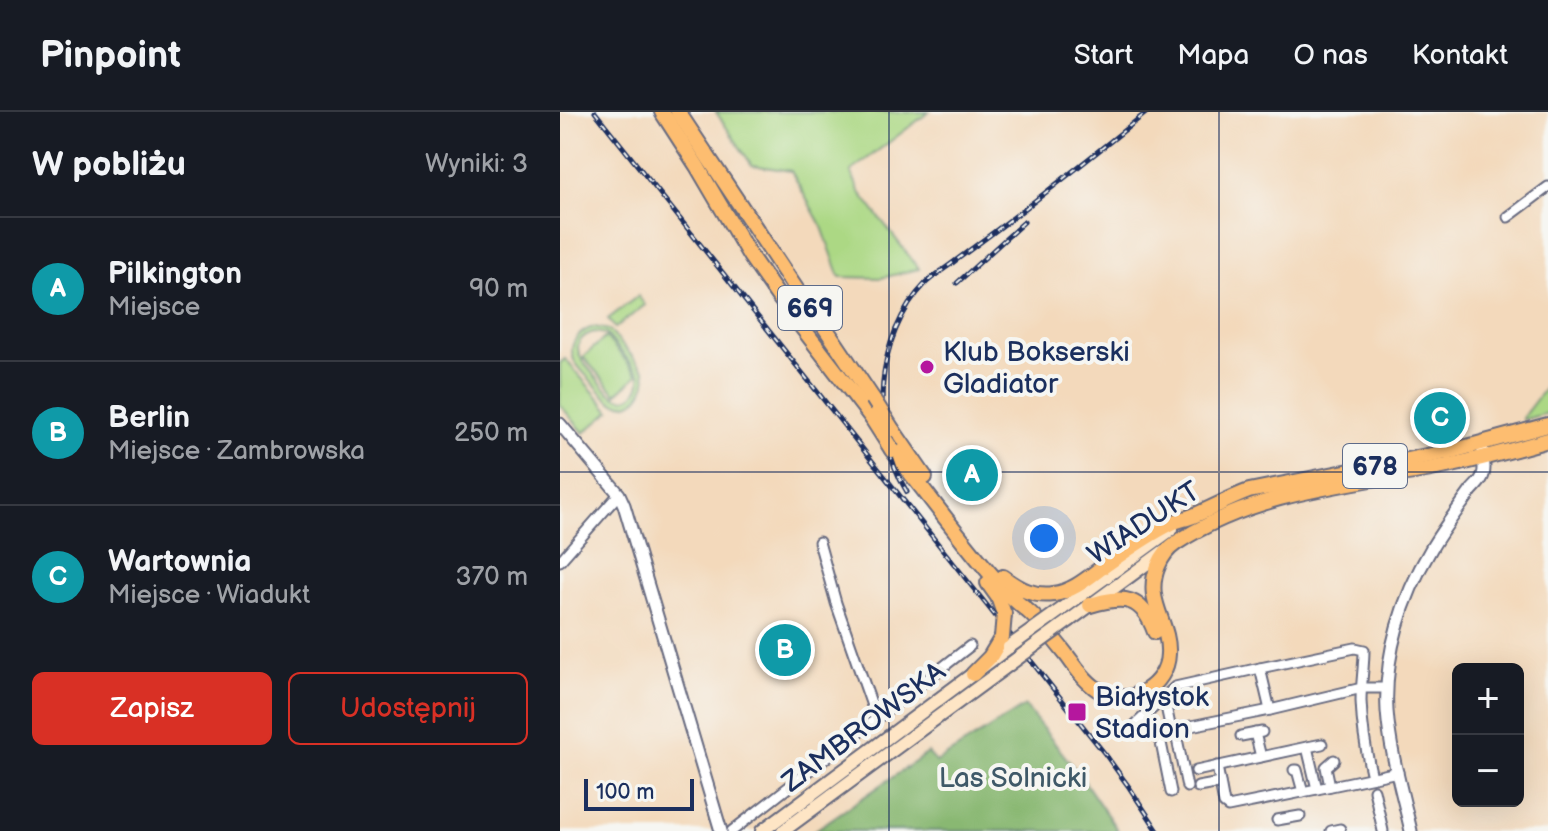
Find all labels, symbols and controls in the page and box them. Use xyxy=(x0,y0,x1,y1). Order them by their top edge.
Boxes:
text: Pinpoint xyxy=(40,33,181,78)
text: Start xyxy=(1074,39,1133,72)
text: Mapa xyxy=(1177,39,1249,72)
text: O nas xyxy=(1293,39,1368,72)
text: Kontakt xyxy=(1412,39,1508,72)
text: W pobliżu xyxy=(32,144,186,185)
text: Wyniki: 3 xyxy=(425,149,528,180)
text: Pilkington xyxy=(108,256,242,292)
text: A xyxy=(50,274,66,305)
text: 90 m xyxy=(469,274,528,305)
road number: 669 xyxy=(778,286,842,330)
text: Miejsce xyxy=(108,292,200,323)
place label: Klub Bokserski Gladiator xyxy=(943,336,1130,401)
marker: Klub Bokserski Gladiator xyxy=(918,358,936,376)
pin: C xyxy=(1414,388,1466,448)
text: Berlin xyxy=(108,400,190,436)
text: B xyxy=(49,418,67,449)
text: 250 m xyxy=(454,418,528,449)
text: Miejsce · Zambrowska xyxy=(108,436,365,467)
road number: 678 xyxy=(1343,444,1407,488)
pin: A xyxy=(946,445,998,505)
street label: WIADUKT xyxy=(1082,475,1206,572)
your location xyxy=(1024,518,1064,558)
text: Wartownia xyxy=(108,544,252,580)
text: C xyxy=(49,562,67,593)
text: 370 m xyxy=(455,562,528,593)
text: Miejsce · Wiadukt xyxy=(108,580,310,611)
pin: B xyxy=(759,620,811,680)
street label: ZAMBROWSKA xyxy=(775,655,953,800)
map controls xyxy=(1452,663,1524,807)
button: + xyxy=(1452,663,1524,735)
button: Zapisz xyxy=(32,672,272,745)
button: Udostępnij xyxy=(288,672,528,745)
place label: Białystok Stadion xyxy=(1095,681,1209,746)
marker: Białystok Stadion xyxy=(1066,701,1088,723)
button: − xyxy=(1452,735,1524,807)
park label: Las Solnicki xyxy=(939,762,1087,795)
scale bar xyxy=(584,775,694,811)
text: 100 m xyxy=(596,779,655,806)

